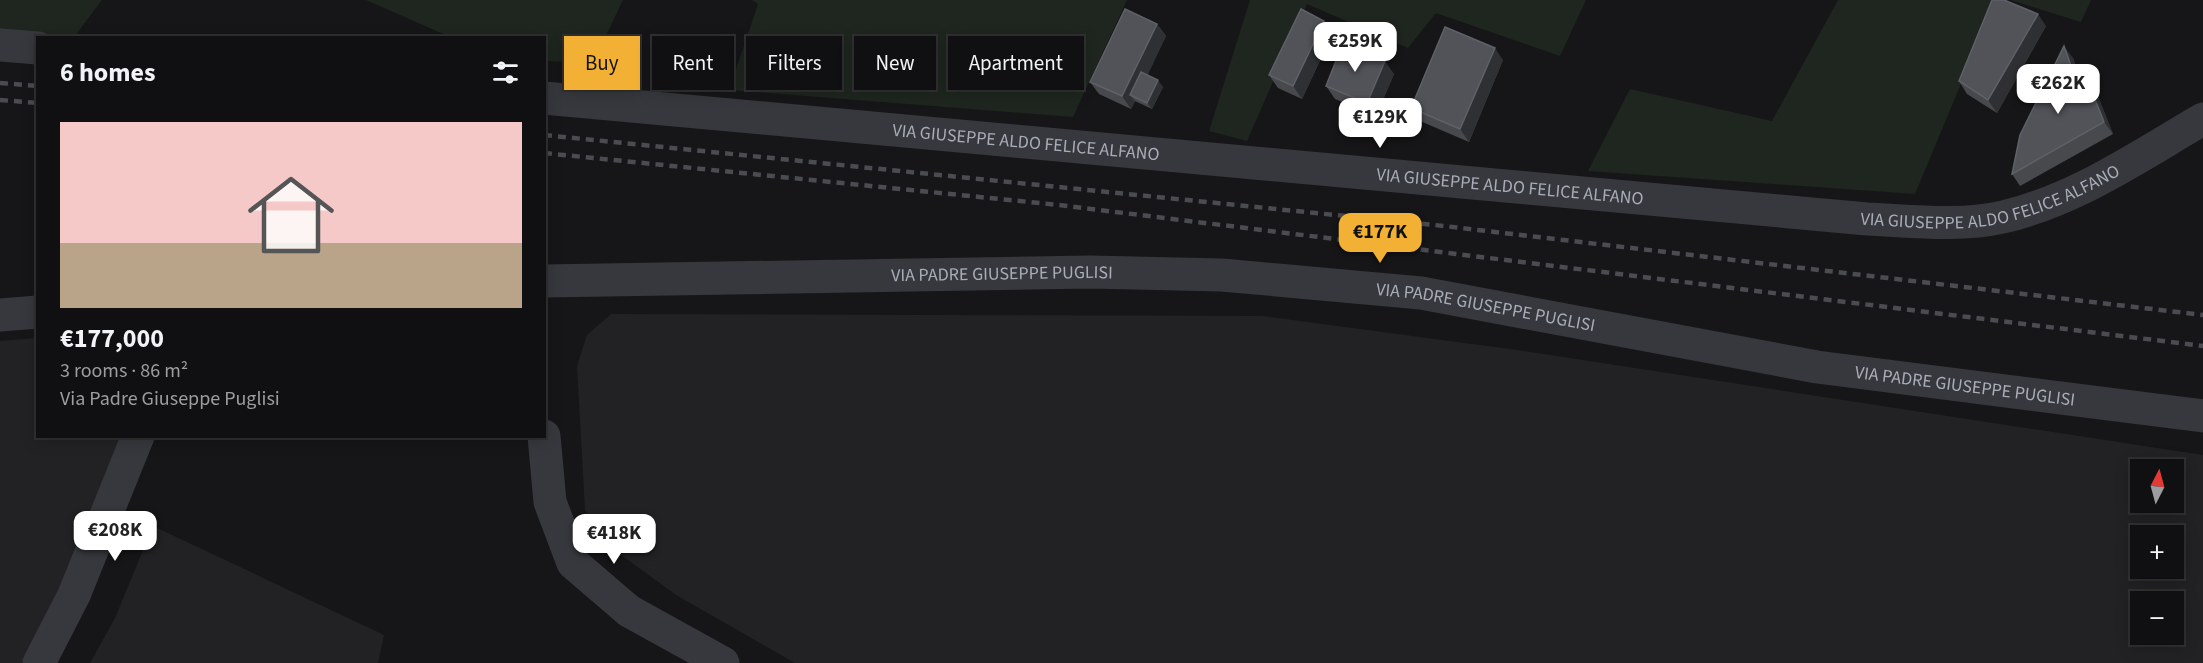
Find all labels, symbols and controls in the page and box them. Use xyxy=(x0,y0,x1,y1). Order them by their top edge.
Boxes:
pin: €259K xyxy=(1313,22,1397,73)
text: €259K xyxy=(1328,27,1382,55)
chip: Buy xyxy=(564,36,640,90)
chip: Rent xyxy=(652,36,734,90)
chip: Filters xyxy=(746,36,842,90)
chip: New xyxy=(854,36,936,90)
chip: Apartment xyxy=(948,36,1084,90)
text: 6 homes xyxy=(60,54,155,91)
icon: filters xyxy=(489,56,522,89)
pin: €262K xyxy=(2016,64,2100,115)
text: €262K xyxy=(2031,69,2085,97)
pin: €129K xyxy=(1338,98,1422,149)
text: €129K xyxy=(1353,103,1407,131)
street label: VIA GIUSEPPE ALDO FELICE ALFANO xyxy=(891,118,1161,167)
street label: VIA GIUSEPPE ALDO FELICE ALFANO xyxy=(1859,159,2124,236)
icon: home xyxy=(237,161,345,269)
street label: VIA GIUSEPPE ALDO FELICE ALFANO xyxy=(1375,162,1645,211)
pin: €177K xyxy=(1338,213,1422,264)
text: €177K xyxy=(1353,218,1407,246)
street label: VIA PADRE GIUSEPPE PUGLISI xyxy=(891,260,1113,288)
street label: VIA PADRE GIUSEPPE PUGLISI xyxy=(1375,277,1597,338)
text: €177,000 xyxy=(60,320,164,357)
text: 3 rooms · 86 m² xyxy=(60,357,188,385)
street label: VIA PADRE GIUSEPPE PUGLISI xyxy=(1853,360,2077,413)
text: Via Padre Giuseppe Puglisi xyxy=(60,385,280,413)
north arrow xyxy=(2130,459,2184,513)
map controls xyxy=(2130,459,2184,645)
pin: €208K xyxy=(73,511,157,562)
pin: €418K xyxy=(572,514,656,565)
text: €208K xyxy=(88,516,142,544)
text: €418K xyxy=(587,519,641,547)
button: + xyxy=(2130,525,2184,579)
button: − xyxy=(2130,591,2184,645)

